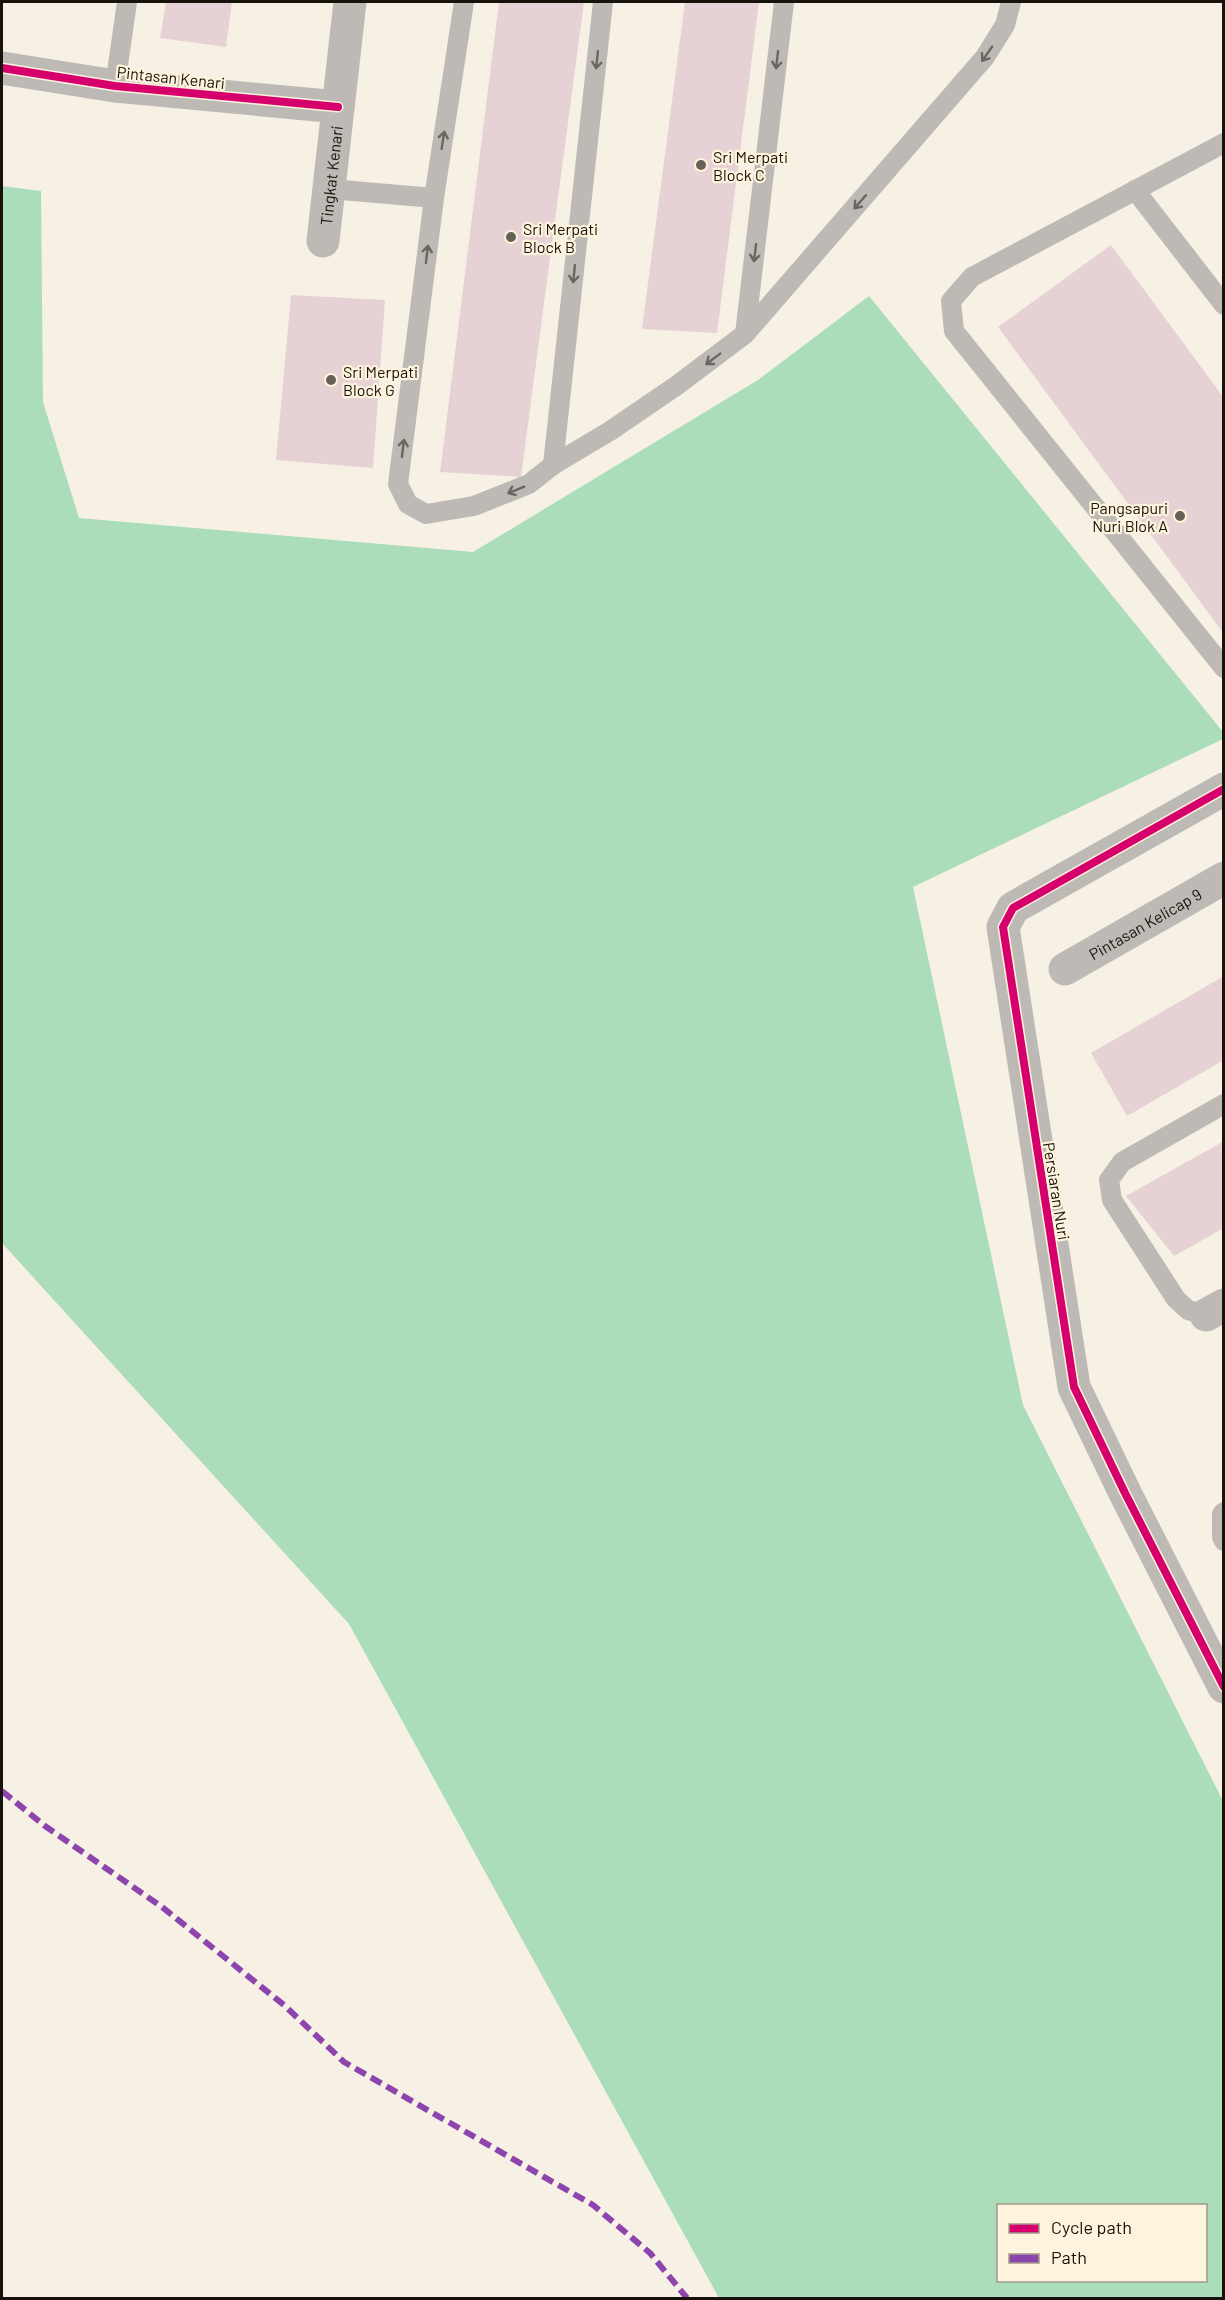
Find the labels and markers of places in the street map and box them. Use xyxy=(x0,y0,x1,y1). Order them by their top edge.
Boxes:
place label: Sri Merpati Block C xyxy=(713,147,788,184)
marker: Sri Merpati Block C xyxy=(694,158,708,172)
place label: Sri Merpati Block B xyxy=(523,219,598,256)
marker: Sri Merpati Block B xyxy=(504,230,518,244)
place label: Sri Merpati Block G xyxy=(343,362,418,399)
marker: Sri Merpati Block G xyxy=(324,373,338,387)
place label: Pangsapuri Nuri Blok A xyxy=(1090,498,1168,535)
marker: Pangsapuri Nuri Blok A xyxy=(1173,509,1187,523)

